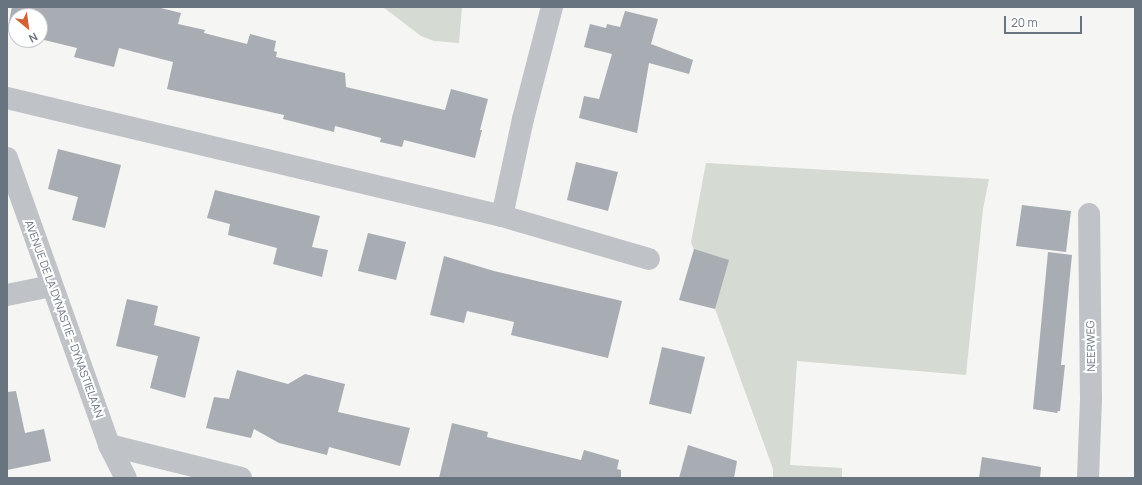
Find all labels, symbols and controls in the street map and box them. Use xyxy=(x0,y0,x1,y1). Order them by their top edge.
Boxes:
north arrow xyxy=(8,8,48,48)
scale bar xyxy=(1006,8,1084,34)
text: 20 m xyxy=(1011,14,1038,31)
text: N xyxy=(26,30,41,47)
street label: AVENUE DE LA DYNASTIE - DYNASTIELAAN xyxy=(22,218,106,420)
street label: NEERWEG xyxy=(1084,320,1098,372)

